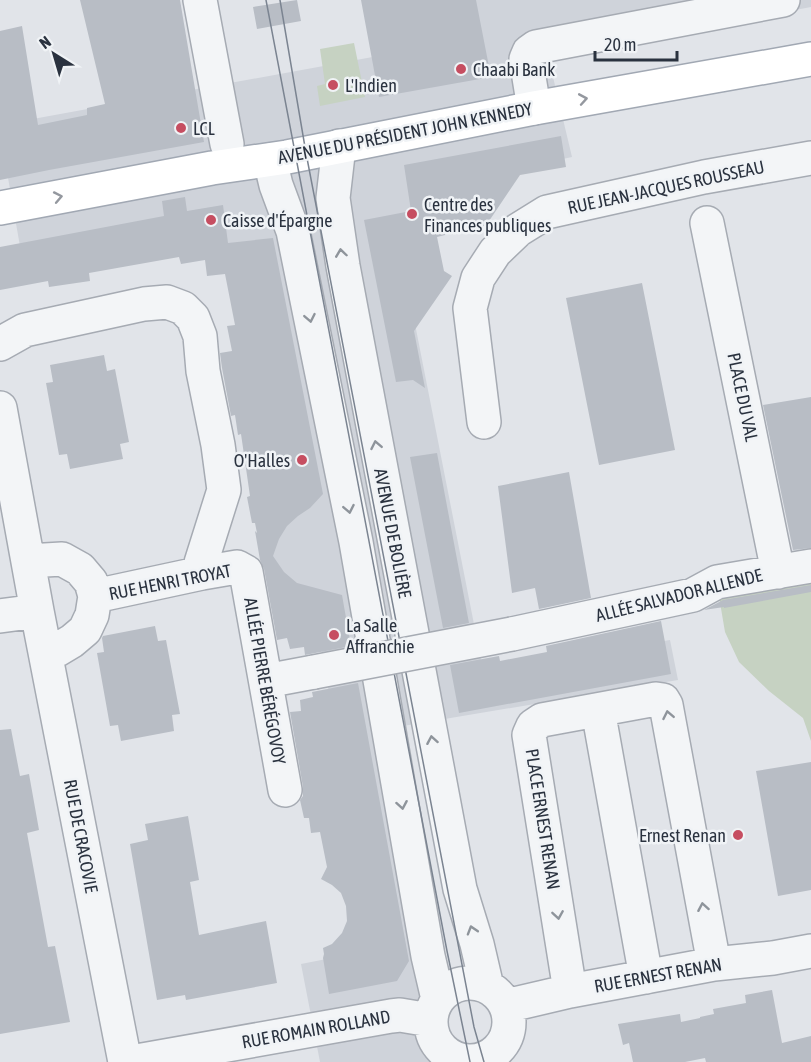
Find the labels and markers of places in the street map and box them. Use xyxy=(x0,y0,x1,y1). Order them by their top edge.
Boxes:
place label: Chaabi Bank xyxy=(473,59,555,80)
marker: Chaabi Bank xyxy=(454,62,468,76)
place label: L'Indien xyxy=(345,75,397,96)
marker: L'Indien xyxy=(326,78,340,92)
place label: LCL xyxy=(193,118,215,139)
marker: LCL xyxy=(174,121,188,135)
place label: Centre des Finances publiques xyxy=(424,194,551,236)
marker: Centre des Finances publiques xyxy=(405,207,419,221)
place label: Caisse d'Épargne xyxy=(223,210,332,231)
marker: Caisse d'Épargne xyxy=(204,213,218,227)
place label: O'Halles xyxy=(234,450,290,471)
marker: O'Halles xyxy=(295,453,309,467)
place label: La Salle Affranchie xyxy=(346,615,414,657)
marker: La Salle Affranchie xyxy=(327,628,341,642)
place label: Ernest Renan xyxy=(639,825,726,846)
marker: Ernest Renan xyxy=(731,828,745,842)

